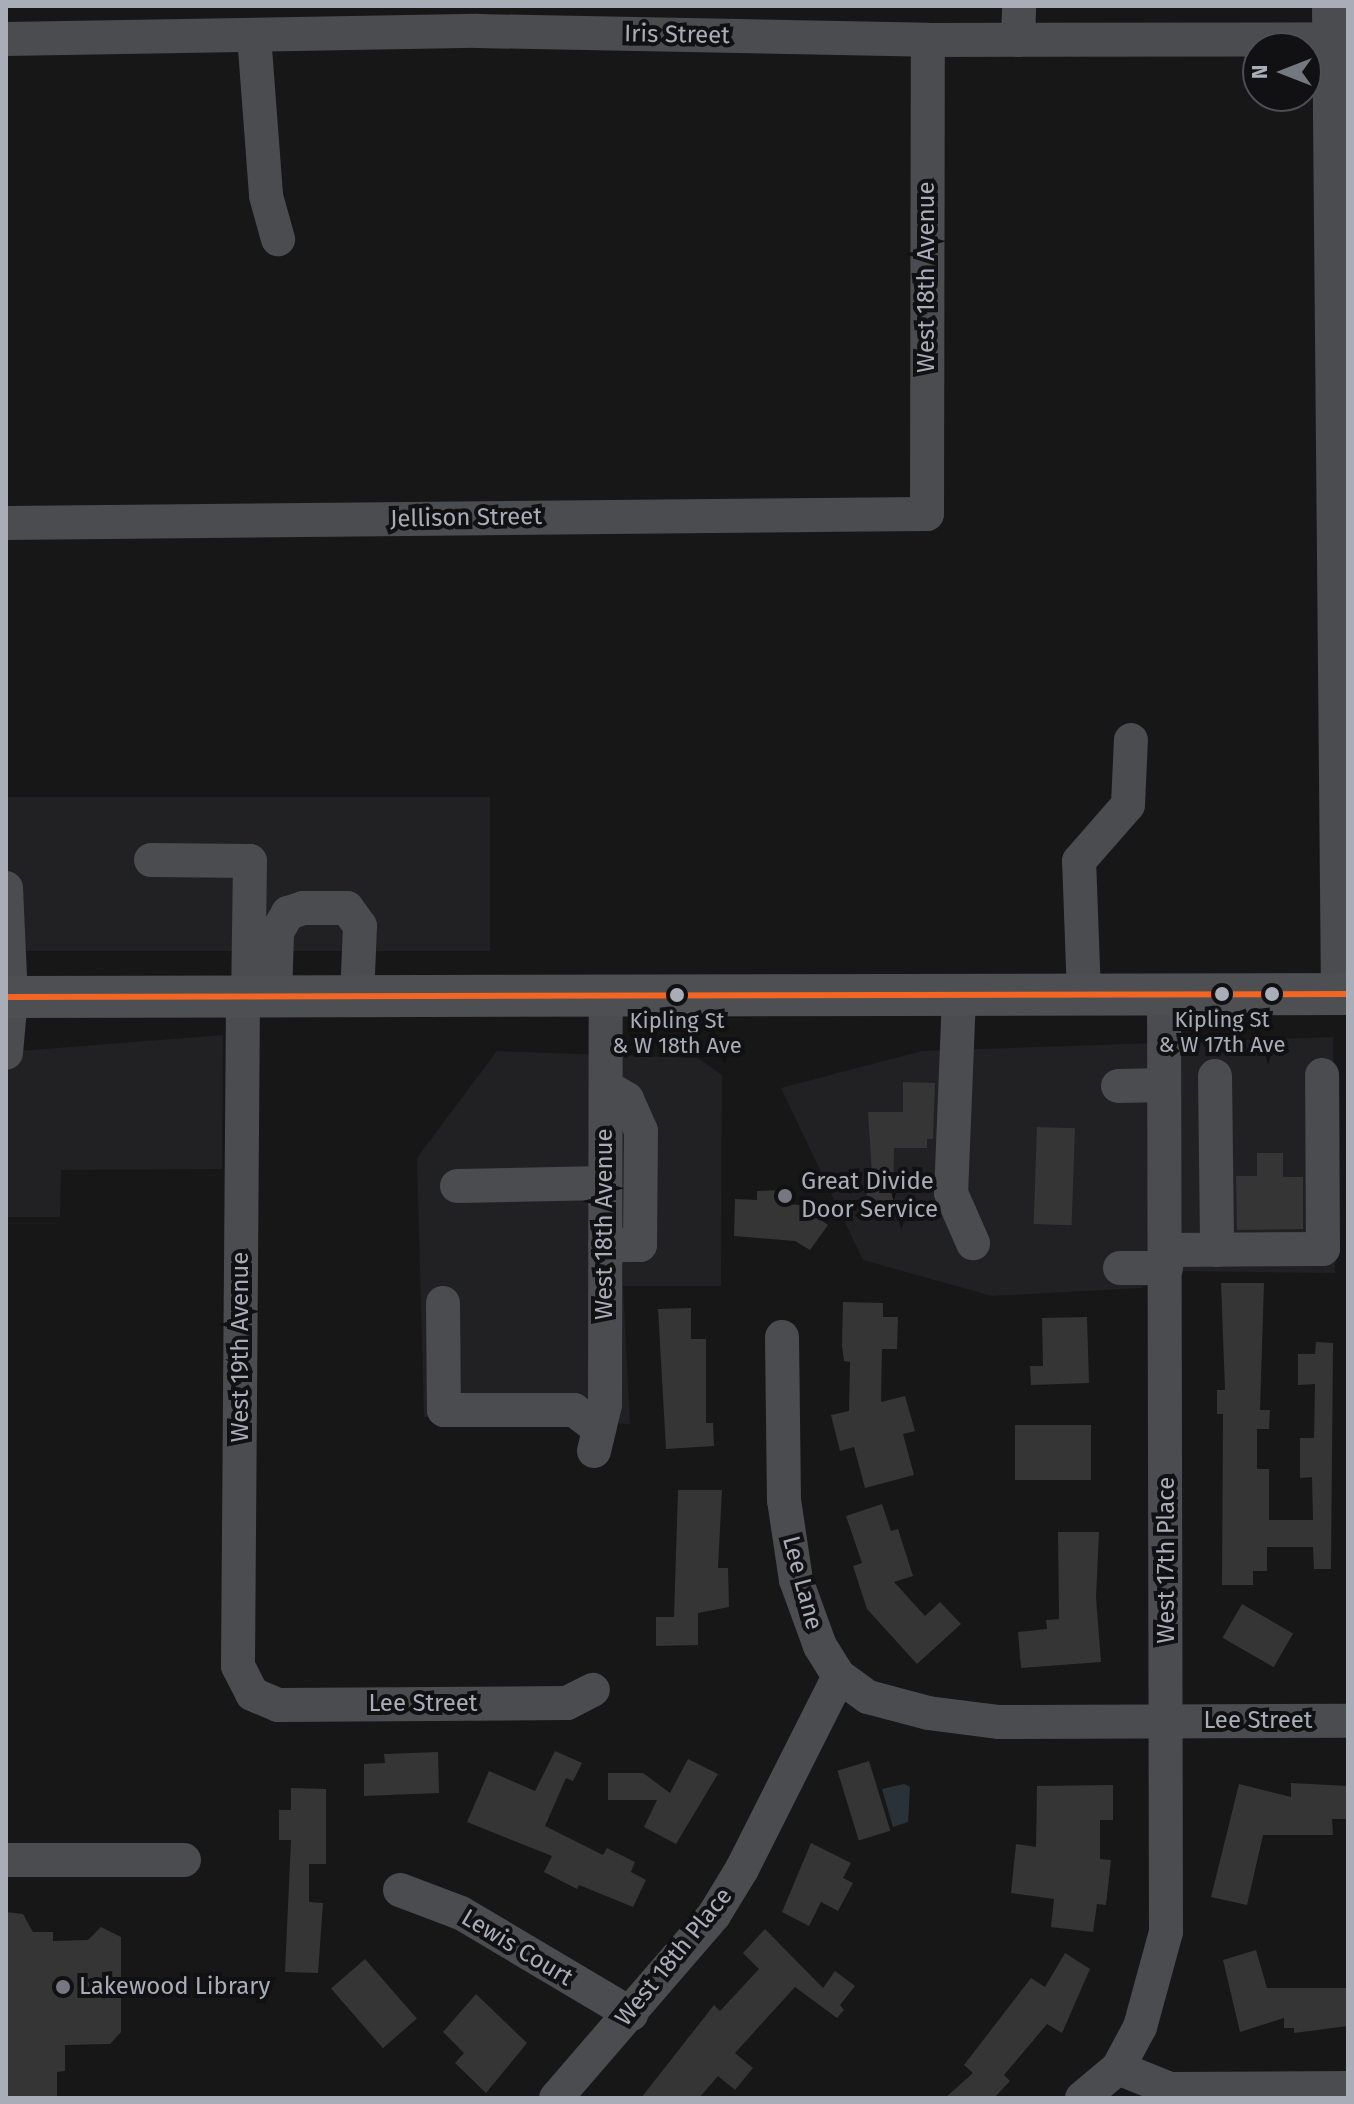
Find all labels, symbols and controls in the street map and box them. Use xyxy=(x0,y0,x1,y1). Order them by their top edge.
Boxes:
street label: Iris Street xyxy=(624,20,730,50)
north arrow xyxy=(1242,32,1322,112)
text: N xyxy=(1246,65,1273,79)
street label: West 18th Avenue xyxy=(913,181,941,373)
street label: Jellison Street xyxy=(390,502,542,534)
marker: Kipling St & W 17th Ave xyxy=(1214,986,1230,1002)
unlabelled marker xyxy=(1264,986,1280,1002)
marker: Kipling St & W 18th Ave xyxy=(669,987,685,1003)
place label: Kipling St & W 17th Ave xyxy=(1158,1006,1286,1058)
place label: Kipling St & W 18th Ave xyxy=(612,1007,742,1058)
street label: West 18th Avenue xyxy=(591,1128,619,1320)
place label: Great Divide Door Service xyxy=(801,1168,938,1224)
marker: Great Divide Door Service xyxy=(776,1187,794,1205)
street label: West 19th Avenue xyxy=(227,1252,255,1442)
street label: West 17th Place xyxy=(1153,1477,1181,1643)
street label: Lee Lane xyxy=(776,1533,828,1633)
street label: Lee Street xyxy=(369,1690,477,1718)
street label: Lee Street xyxy=(1204,1707,1312,1735)
street label: West 18th Place xyxy=(610,1882,738,2032)
street label: Lewis Court xyxy=(456,1904,578,1992)
place label: Lakewood Library xyxy=(79,1973,270,2001)
marker: Lakewood Library xyxy=(54,1978,72,1996)

